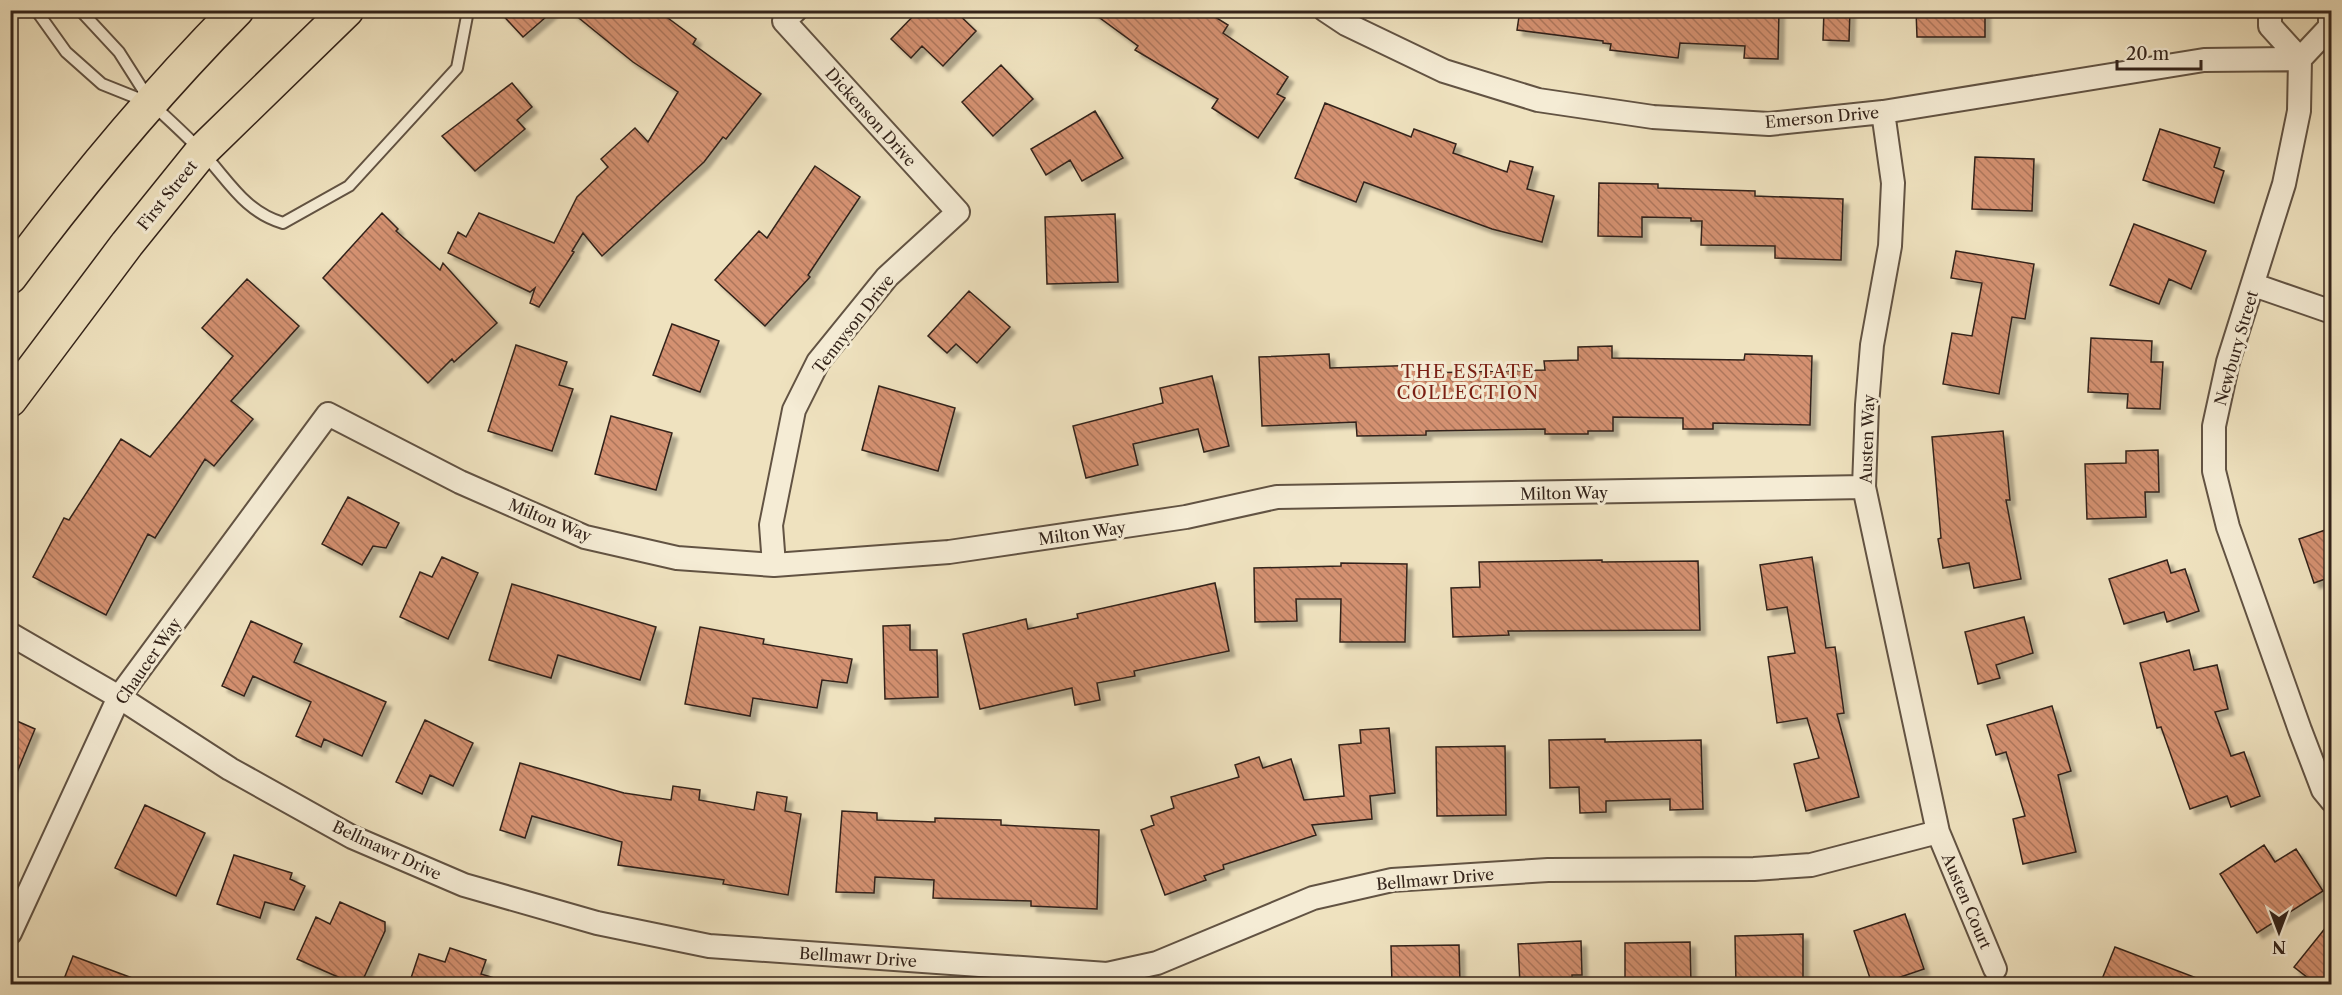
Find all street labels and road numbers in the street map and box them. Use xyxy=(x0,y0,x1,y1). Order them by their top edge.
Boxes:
street label: Dickenson Drive xyxy=(821,63,921,171)
street label: Emerson Drive xyxy=(1764,102,1880,132)
street label: First Street xyxy=(133,156,201,234)
street label: Tennyson Drive xyxy=(808,270,898,378)
street label: Newbury Street xyxy=(2210,288,2262,408)
street label: Austen Way xyxy=(1855,393,1879,485)
street label: Milton Way xyxy=(1520,482,1609,504)
street label: Milton Way xyxy=(505,494,596,546)
street label: Milton Way xyxy=(1037,517,1128,549)
street label: Chaucer Way xyxy=(111,613,186,708)
street label: Bellmawr Drive xyxy=(329,816,445,884)
street label: Austen Court xyxy=(1938,849,1996,952)
street label: Bellmawr Drive xyxy=(1375,864,1495,894)
street label: Bellmawr Drive xyxy=(798,943,918,971)

